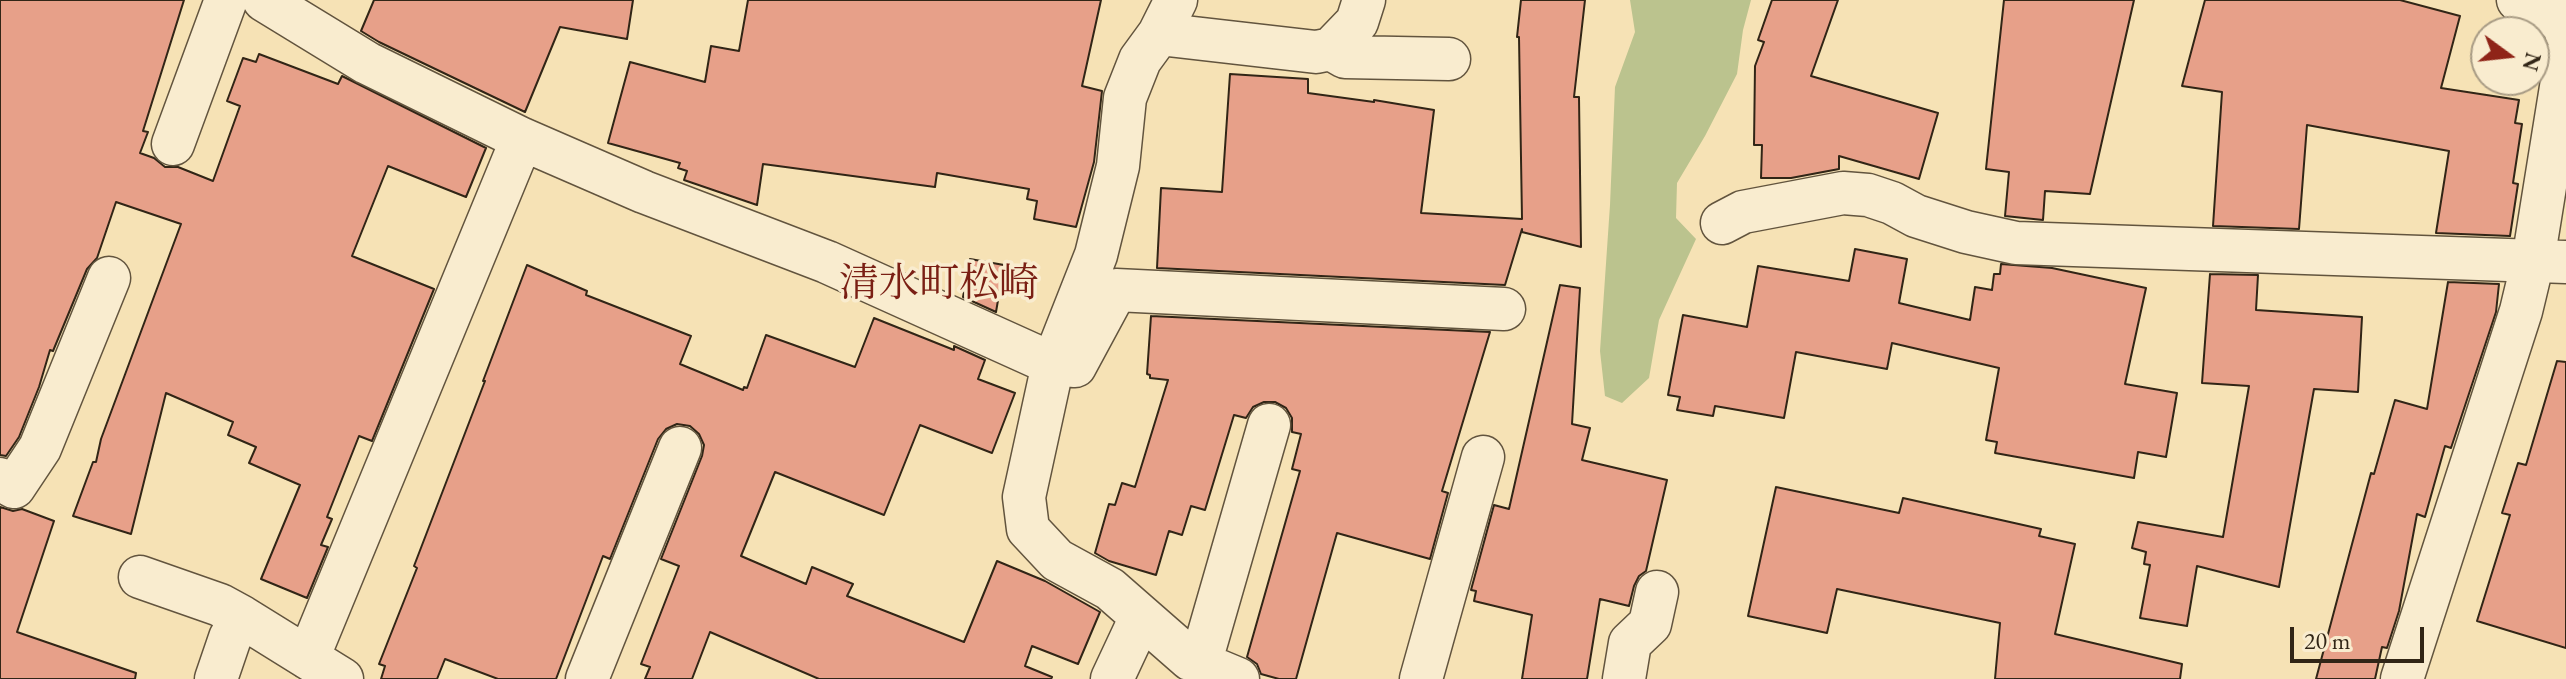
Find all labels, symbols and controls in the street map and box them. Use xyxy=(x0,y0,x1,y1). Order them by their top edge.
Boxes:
north arrow xyxy=(2470,16,2550,96)
text: N xyxy=(2515,49,2548,74)
district label: 清水町松崎 xyxy=(839,261,1039,309)
scale bar xyxy=(2294,611,2428,661)
text: 20 m xyxy=(2304,625,2351,656)

